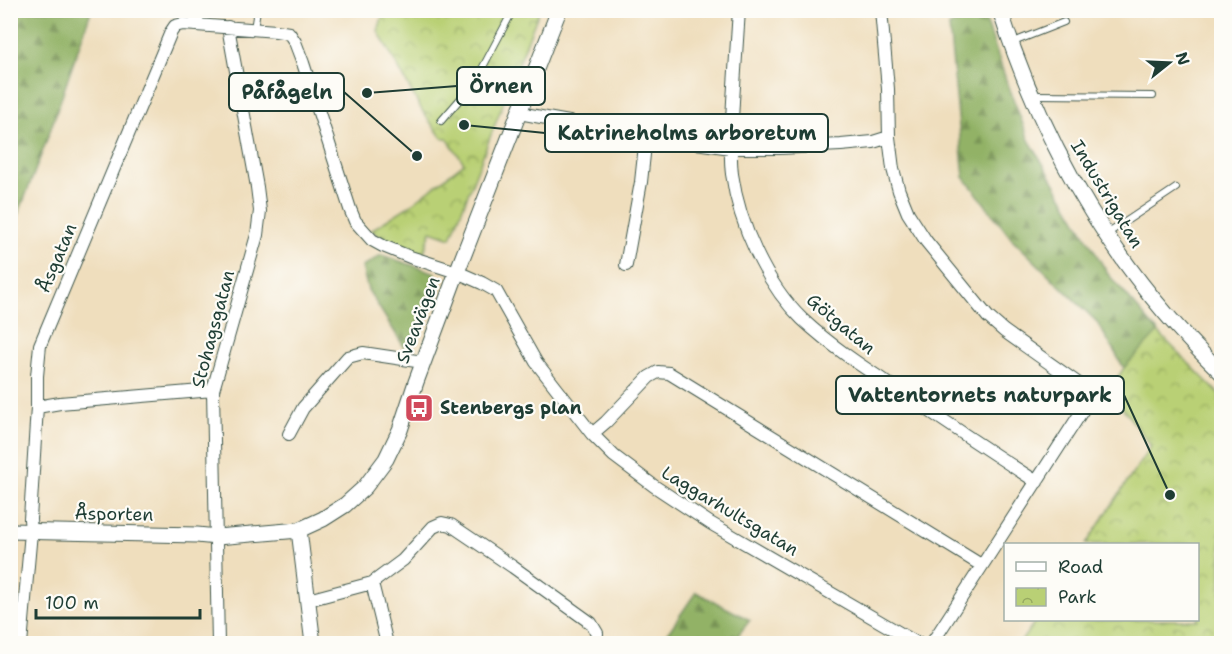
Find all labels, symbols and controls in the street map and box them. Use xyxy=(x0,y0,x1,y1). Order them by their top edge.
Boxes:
north arrow xyxy=(1139,33,1199,93)
text: N xyxy=(1171,49,1195,68)
callout: Örnen xyxy=(457,67,545,105)
callout: Påfågeln xyxy=(229,73,344,111)
text: Örnen xyxy=(469,73,533,99)
text: Påfågeln xyxy=(241,79,333,105)
callout: Katrineholms arboretum xyxy=(545,114,828,152)
text: Katrineholms arboretum xyxy=(558,120,816,146)
street label: Industrigatan xyxy=(1065,135,1149,253)
street label: Åsgatan xyxy=(32,220,82,296)
street label: Stohagsgatan xyxy=(186,267,240,391)
street label: Sveavägen xyxy=(390,273,446,367)
street label: Götgatan xyxy=(801,288,881,360)
callout: Vattentornets naturpark xyxy=(836,376,1124,414)
text: Vattentornets naturpark xyxy=(848,382,1112,408)
bus stop icon: Stenbergs plan xyxy=(403,392,435,424)
place label: Stenbergs plan xyxy=(440,396,582,420)
street label: Laggarhultsgatan xyxy=(657,461,803,561)
street label: Åsporten xyxy=(74,501,154,527)
legend xyxy=(1004,543,1199,621)
text: Road xyxy=(1058,555,1103,579)
scale bar xyxy=(36,582,200,620)
text: Park xyxy=(1058,585,1097,609)
text: 100 m xyxy=(45,591,99,615)

